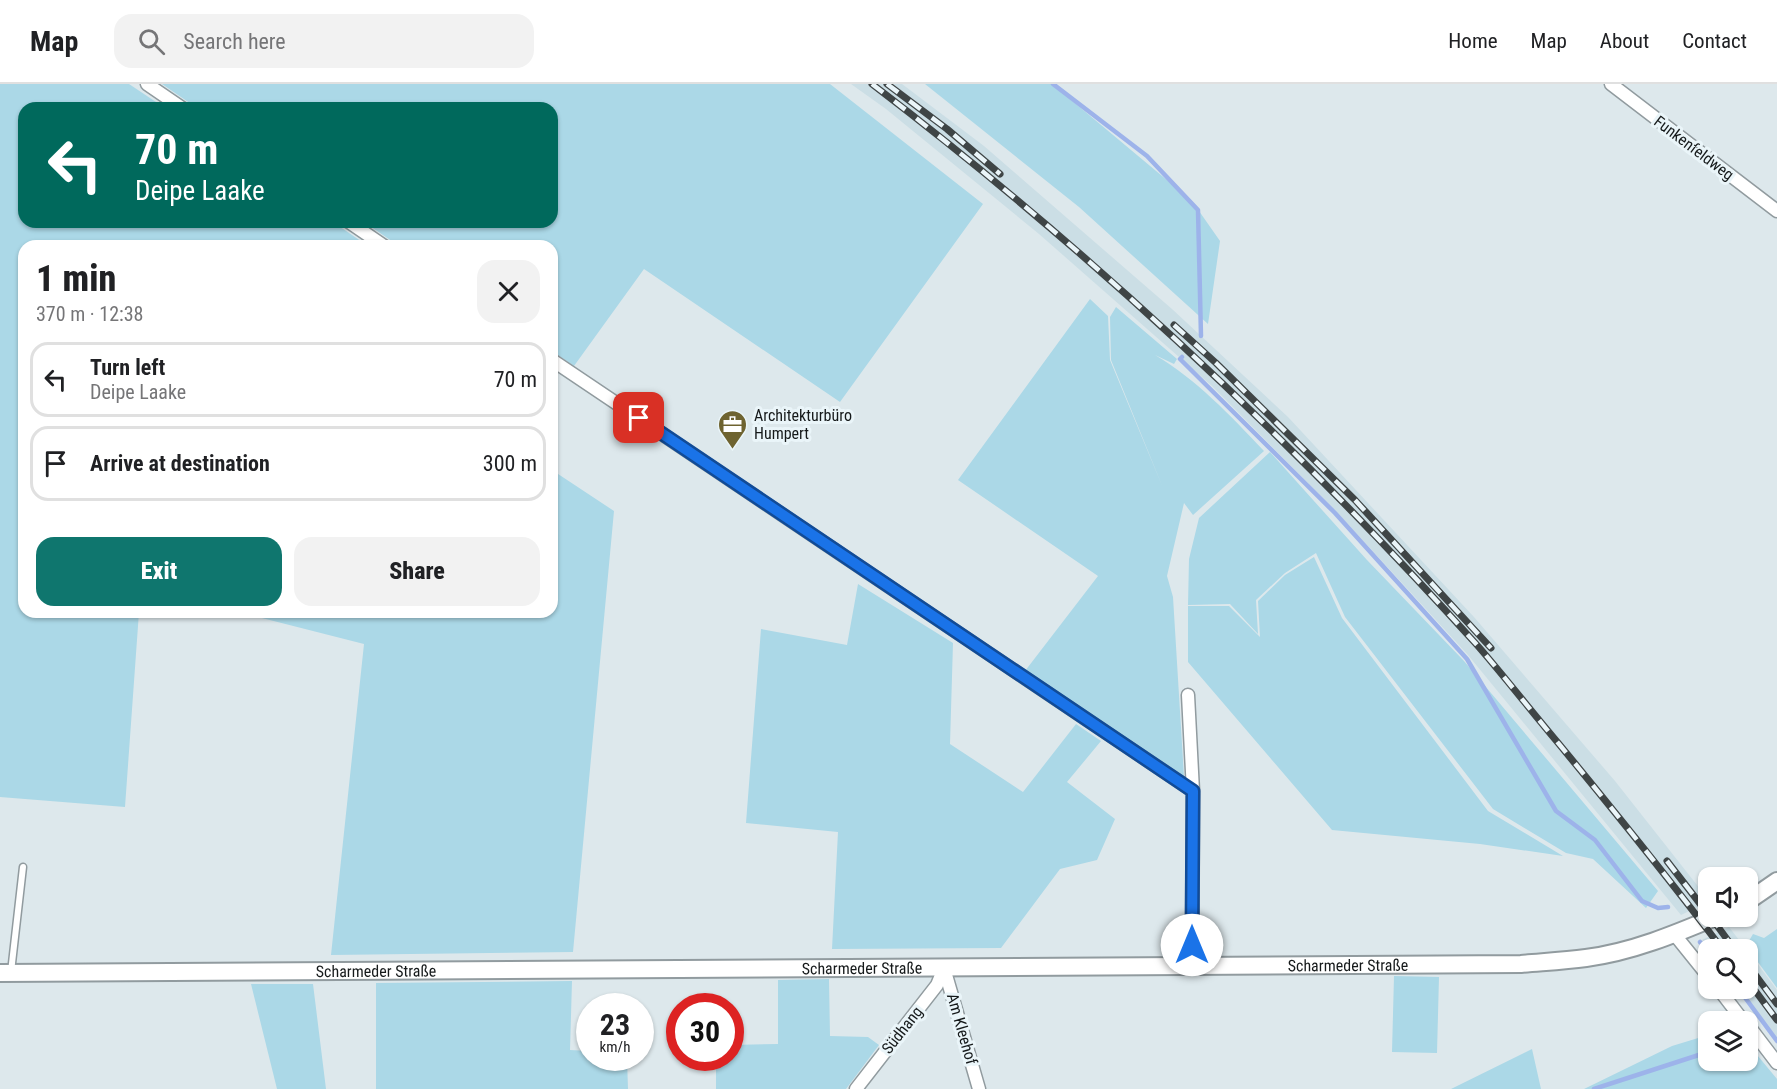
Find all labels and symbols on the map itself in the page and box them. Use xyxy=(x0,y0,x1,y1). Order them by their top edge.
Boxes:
street label: Funkenfeldweg xyxy=(1650,112,1738,184)
pin xyxy=(613,392,664,443)
place label: Architekturbüro Humpert xyxy=(754,406,852,443)
office icon: Architekturbüro Humpert xyxy=(717,408,749,450)
position arrow xyxy=(1160,913,1224,977)
street label: Scharmeder Straße xyxy=(1288,955,1408,975)
street label: Scharmeder Straße xyxy=(802,958,922,978)
street label: Scharmeder Straße xyxy=(316,961,436,981)
street label: Am Kleehof xyxy=(943,991,981,1067)
speed limit sign: 30 xyxy=(666,993,744,1071)
street label: Südhang xyxy=(878,1002,926,1058)

